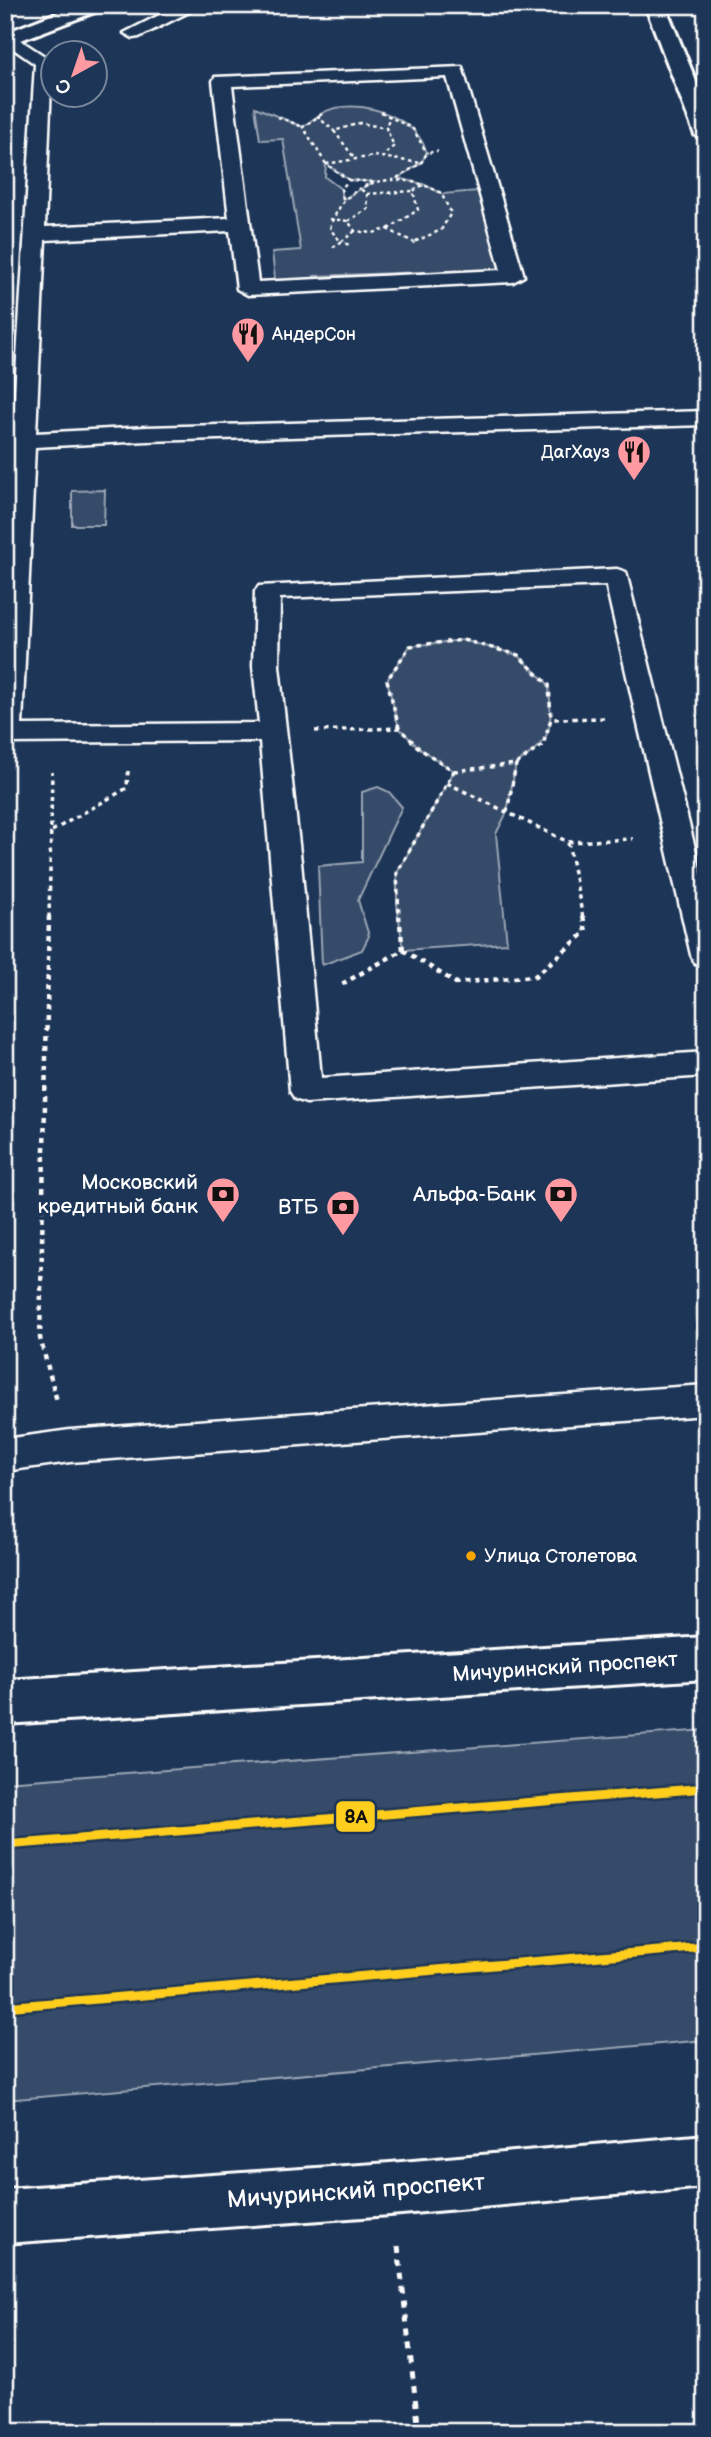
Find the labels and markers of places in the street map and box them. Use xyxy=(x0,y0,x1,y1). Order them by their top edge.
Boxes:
restaurant icon: АндерСон xyxy=(229,315,267,364)
place label: АндерСон xyxy=(271,324,356,345)
restaurant icon: ДагХауз xyxy=(615,433,653,482)
place label: ДагХауз xyxy=(541,442,610,463)
place label: Московский кредитный банк xyxy=(37,1170,198,1219)
bank icon: Московский кредитный банк xyxy=(204,1175,242,1224)
bank icon: Альфа-Банк xyxy=(542,1175,580,1224)
place label: Альфа-Банк xyxy=(412,1182,536,1207)
bank icon: ВТБ xyxy=(324,1188,362,1237)
place label: ВТБ xyxy=(278,1195,318,1220)
place label: Улица Столетова xyxy=(484,1545,637,1568)
marker: Улица Столетова xyxy=(464,1549,478,1563)

